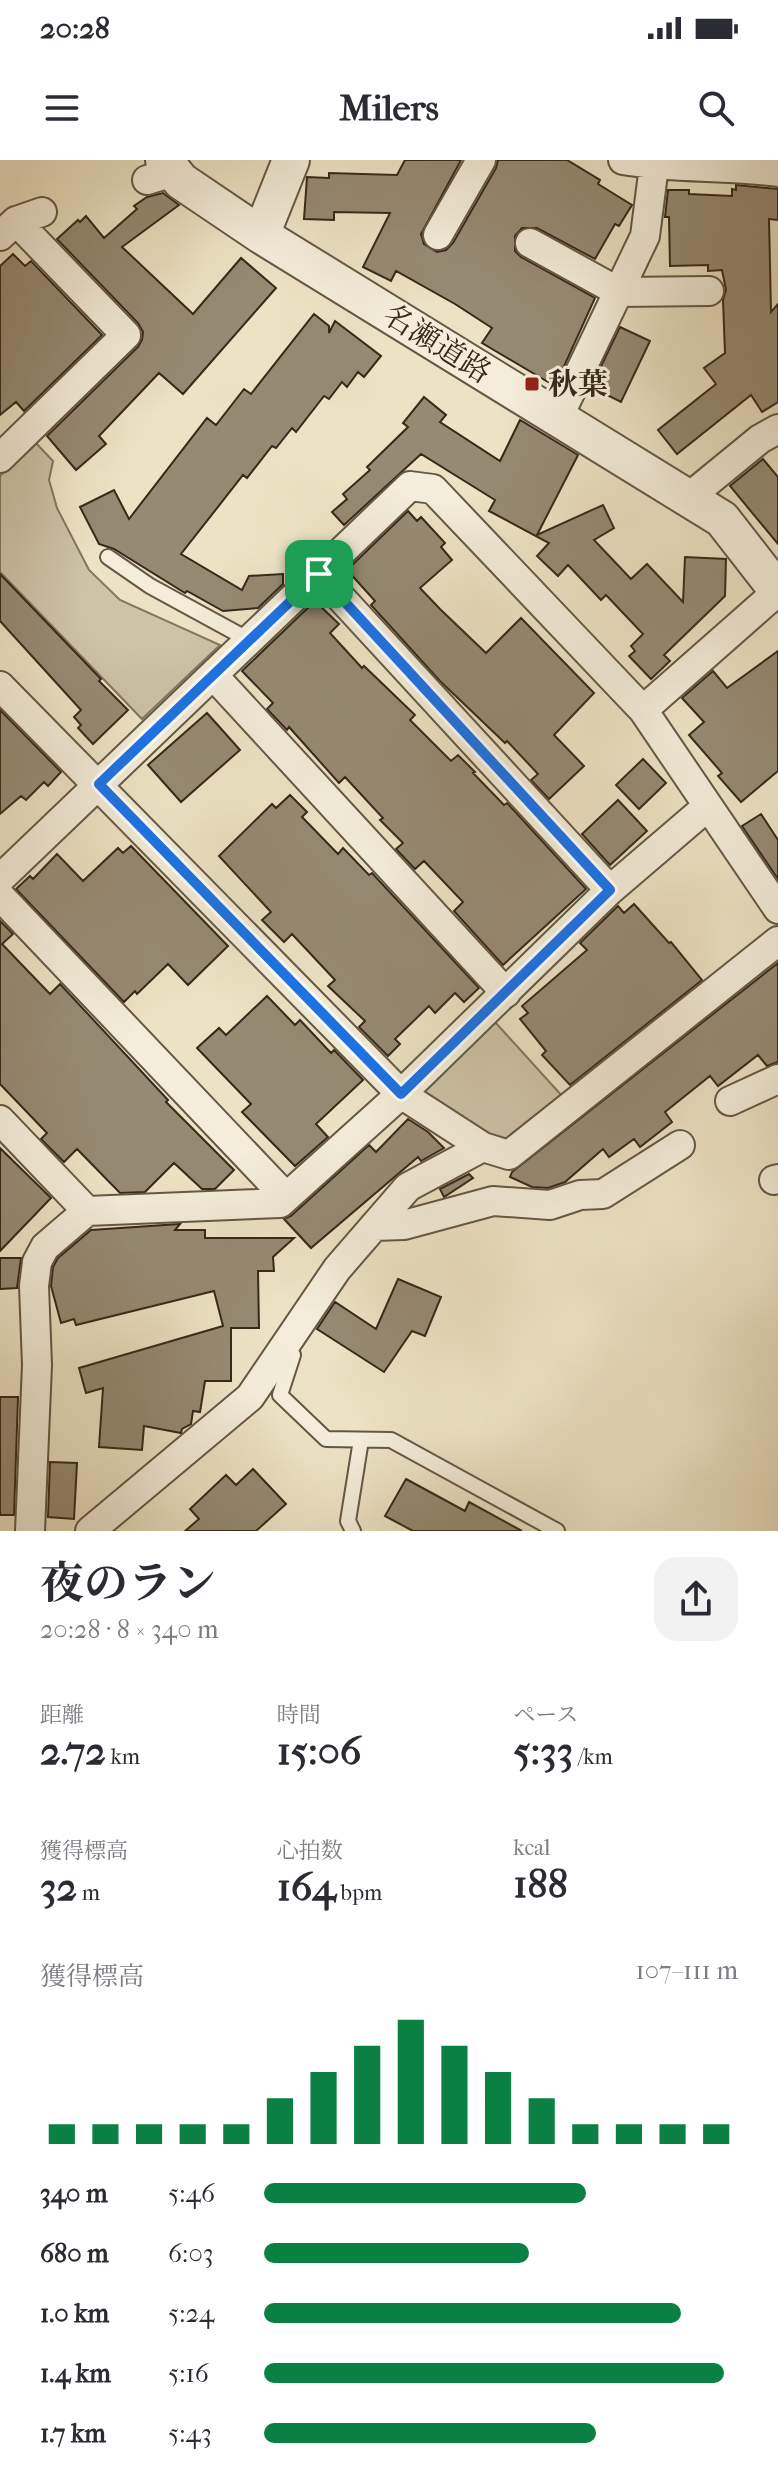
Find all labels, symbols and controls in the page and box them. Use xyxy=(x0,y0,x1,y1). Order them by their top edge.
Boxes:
text: 20:28 xyxy=(40,11,110,46)
icon: menu xyxy=(40,86,84,130)
icon: search xyxy=(694,86,738,130)
text: Milers xyxy=(339,87,439,129)
street label: 名瀬道路 xyxy=(377,297,497,391)
place label: 秋葉 xyxy=(548,367,608,402)
marker: 秋葉 xyxy=(523,375,541,393)
pin xyxy=(285,540,353,608)
icon: arrive xyxy=(297,552,341,596)
button: share xyxy=(654,1557,738,1641)
text: 夜のラン xyxy=(40,1558,216,1609)
text: 20:28 · 8 × 340 m xyxy=(40,1614,219,1645)
text: 距離 xyxy=(40,1702,84,1728)
text: 時間 xyxy=(277,1702,321,1728)
text: ペース xyxy=(513,1702,578,1728)
text: 2.72 xyxy=(40,1728,106,1774)
text: 15:06 xyxy=(277,1728,361,1774)
text: 5:33 xyxy=(513,1728,573,1774)
text: km xyxy=(106,1744,140,1770)
text: /km xyxy=(573,1744,613,1770)
text: kcal xyxy=(513,1835,550,1861)
text: 獲得標高 xyxy=(40,1838,128,1864)
text: 心拍数 xyxy=(277,1838,343,1864)
text: 188 xyxy=(513,1861,568,1907)
text: 32 xyxy=(40,1864,77,1910)
text: 164 xyxy=(277,1864,336,1910)
text: m xyxy=(77,1880,100,1906)
text: bpm xyxy=(336,1880,382,1906)
text: 107–111 m xyxy=(636,1955,738,1986)
text: 獲得標高 xyxy=(40,1961,144,1992)
text: 340 m xyxy=(40,2178,108,2209)
text: 5:46 xyxy=(168,2178,215,2209)
text: 680 m xyxy=(40,2238,109,2269)
text: 6:03 xyxy=(168,2238,213,2269)
text: 1.0 km xyxy=(40,2298,109,2329)
text: 5:24 xyxy=(168,2298,214,2329)
text: 1.4 km xyxy=(40,2358,111,2389)
text: 5:16 xyxy=(168,2358,209,2389)
text: 1.7 km xyxy=(40,2418,106,2449)
text: 5:43 xyxy=(168,2418,212,2449)

